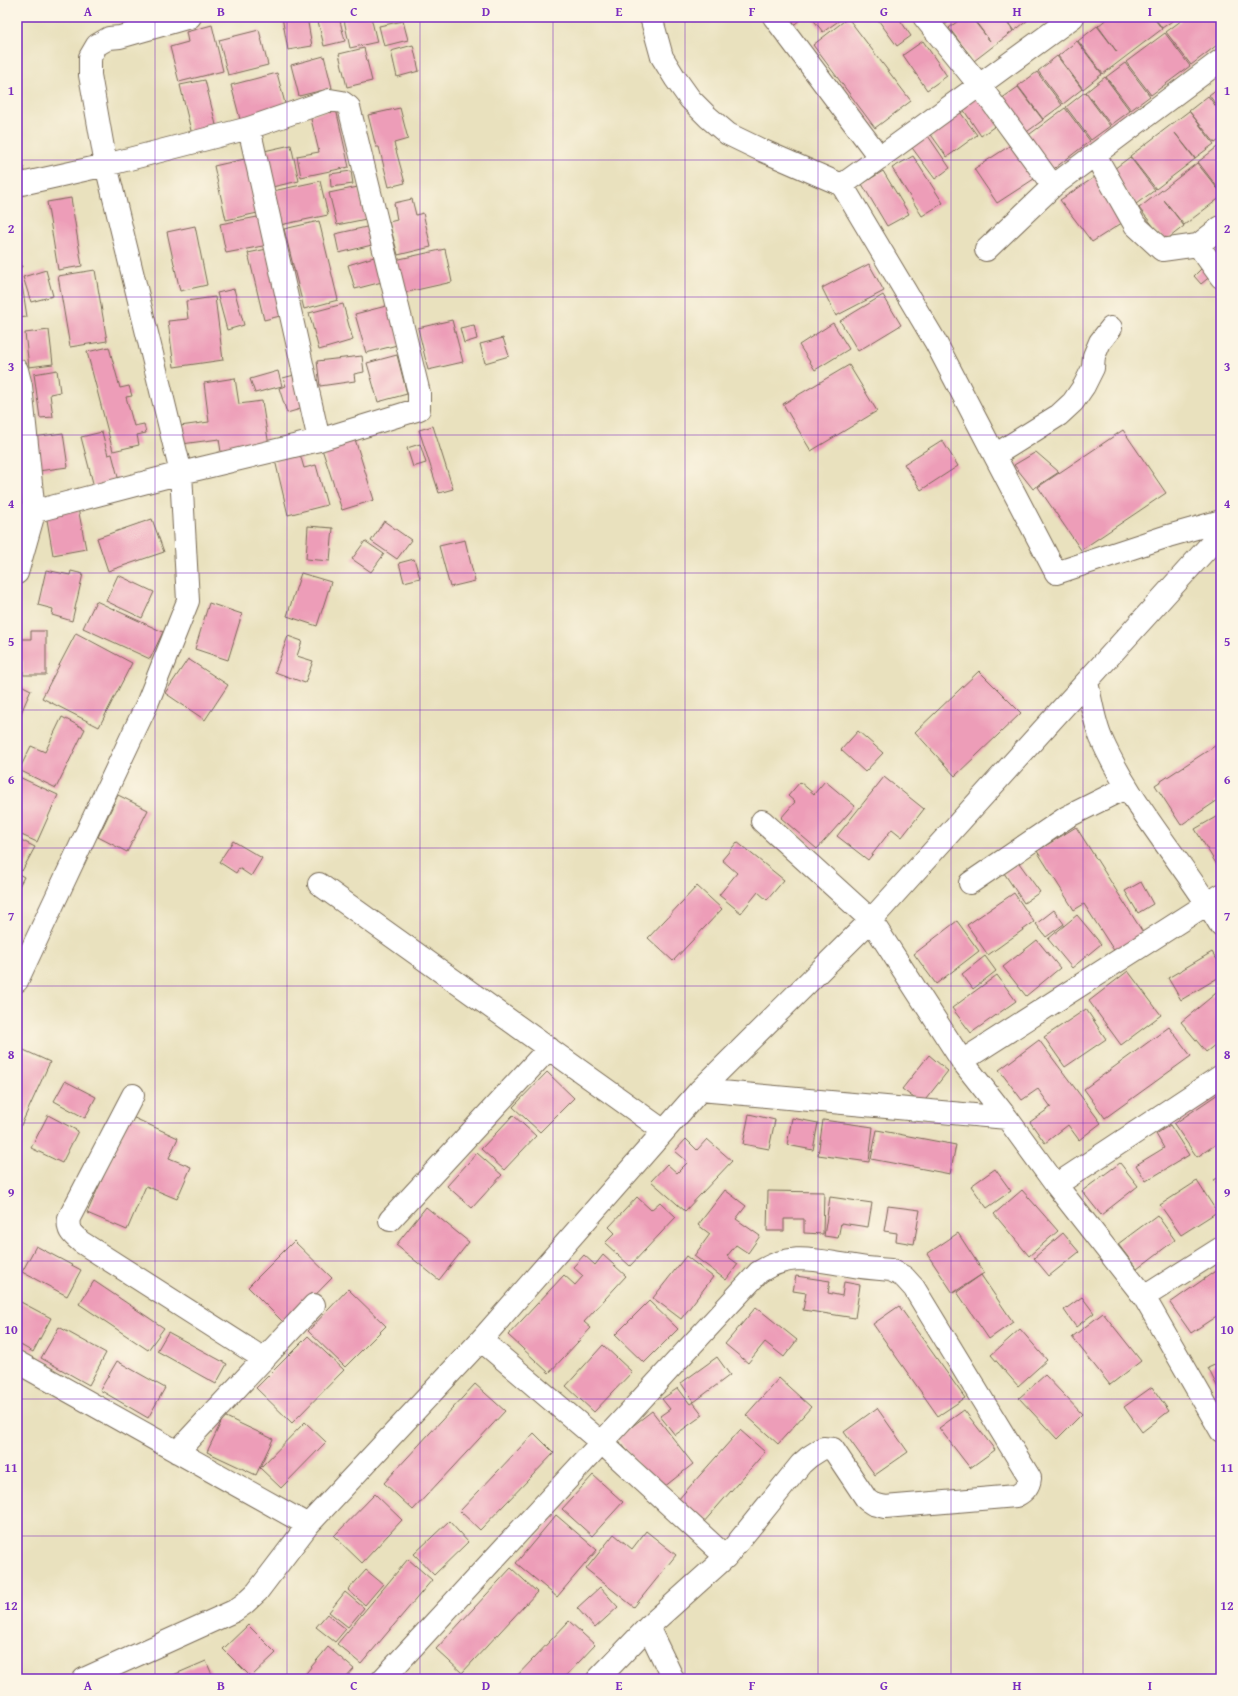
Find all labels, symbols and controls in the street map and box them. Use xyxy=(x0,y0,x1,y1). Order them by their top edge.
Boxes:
text: A xyxy=(84,2,93,21)
text: B xyxy=(217,2,225,21)
text: C xyxy=(350,2,358,21)
text: D xyxy=(482,2,490,21)
text: E xyxy=(616,2,623,21)
text: F xyxy=(749,2,756,21)
text: G xyxy=(880,2,888,21)
text: H xyxy=(1012,2,1022,21)
text: I xyxy=(1148,2,1152,21)
text: 1 xyxy=(8,81,14,100)
text: 1 xyxy=(1224,81,1230,100)
text: 2 xyxy=(8,219,15,238)
text: 2 xyxy=(1224,219,1231,238)
text: 3 xyxy=(8,357,14,376)
text: 3 xyxy=(1224,357,1230,376)
text: 4 xyxy=(8,494,15,513)
text: 4 xyxy=(1224,494,1231,513)
text: 5 xyxy=(8,632,15,651)
text: 5 xyxy=(1224,632,1231,651)
text: 6 xyxy=(8,770,15,789)
text: 6 xyxy=(1224,770,1231,789)
text: 7 xyxy=(8,907,15,926)
text: 7 xyxy=(1224,907,1231,926)
text: 8 xyxy=(8,1045,15,1064)
text: 8 xyxy=(1224,1045,1231,1064)
text: 9 xyxy=(8,1183,15,1202)
text: 9 xyxy=(1224,1183,1231,1202)
text: 10 xyxy=(4,1320,18,1339)
text: 10 xyxy=(1220,1320,1234,1339)
text: 11 xyxy=(4,1458,18,1477)
text: 11 xyxy=(1220,1458,1234,1477)
text: 12 xyxy=(4,1596,18,1615)
text: 12 xyxy=(1220,1596,1234,1615)
text: A xyxy=(84,1676,93,1695)
text: B xyxy=(217,1676,225,1695)
text: C xyxy=(350,1676,358,1695)
text: D xyxy=(482,1676,490,1695)
text: E xyxy=(616,1676,623,1695)
text: F xyxy=(749,1676,756,1695)
text: G xyxy=(880,1676,888,1695)
text: H xyxy=(1012,1676,1022,1695)
text: I xyxy=(1148,1676,1152,1695)

